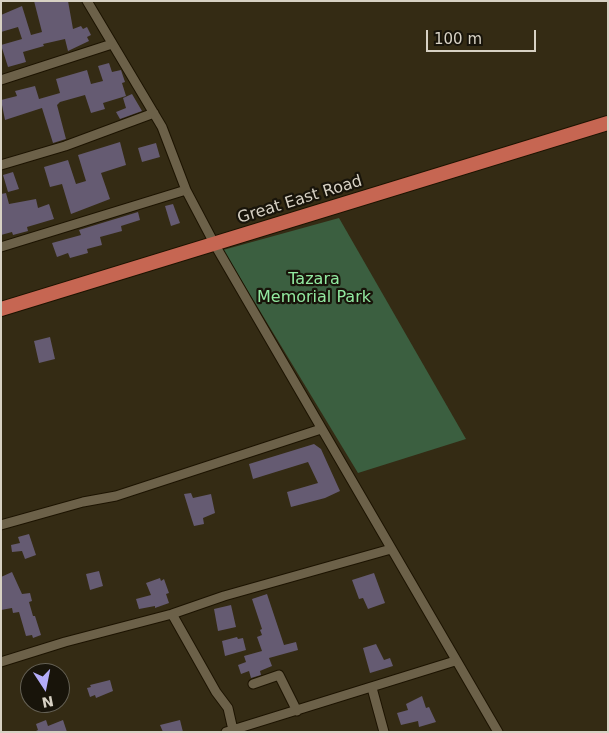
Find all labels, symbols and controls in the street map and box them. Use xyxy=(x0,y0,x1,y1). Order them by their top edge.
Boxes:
scale bar xyxy=(429,20,539,52)
text: 100 m xyxy=(434,30,482,48)
street label: Great East Road xyxy=(235,172,365,228)
park label: Tazara Memorial Park xyxy=(257,270,371,308)
north arrow xyxy=(20,663,70,713)
text: N xyxy=(40,693,55,711)

